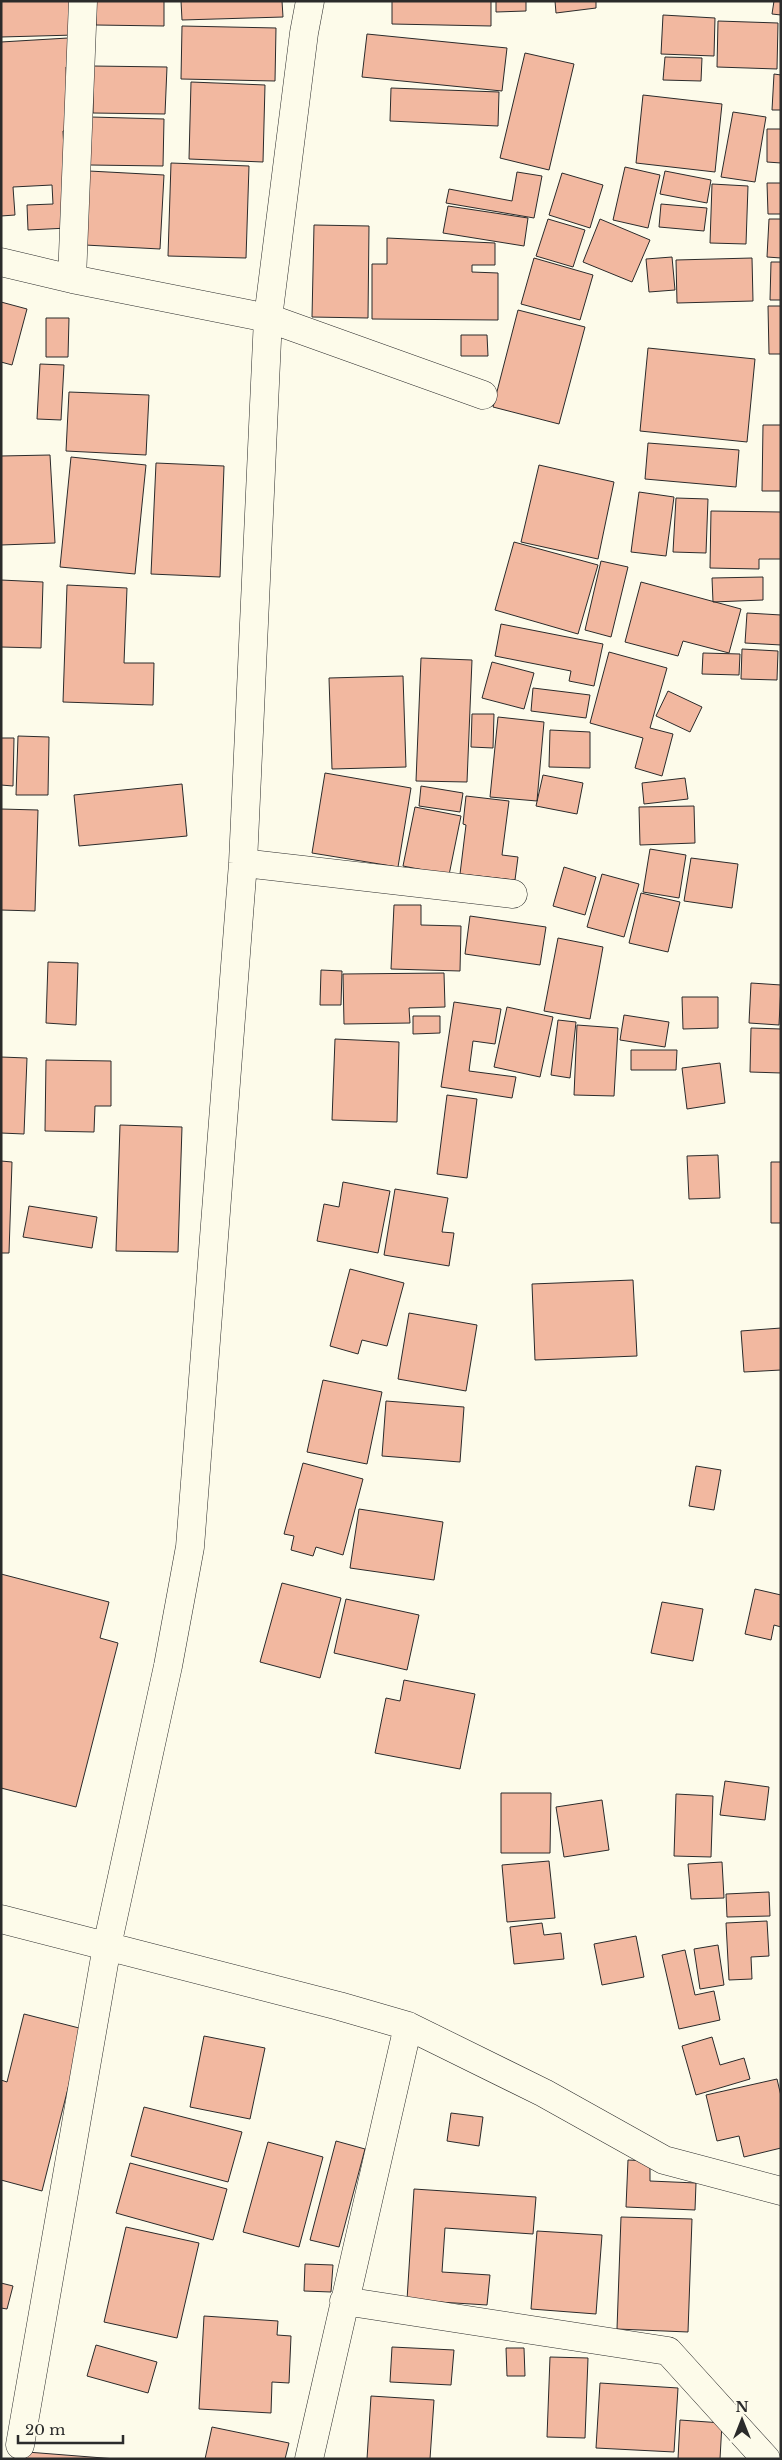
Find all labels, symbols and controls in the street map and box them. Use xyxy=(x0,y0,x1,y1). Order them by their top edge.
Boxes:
north arrow xyxy=(717,2395,767,2445)
text: N xyxy=(735,2398,749,2416)
scale bar xyxy=(18,2412,122,2444)
text: 20 m xyxy=(25,2420,65,2439)

